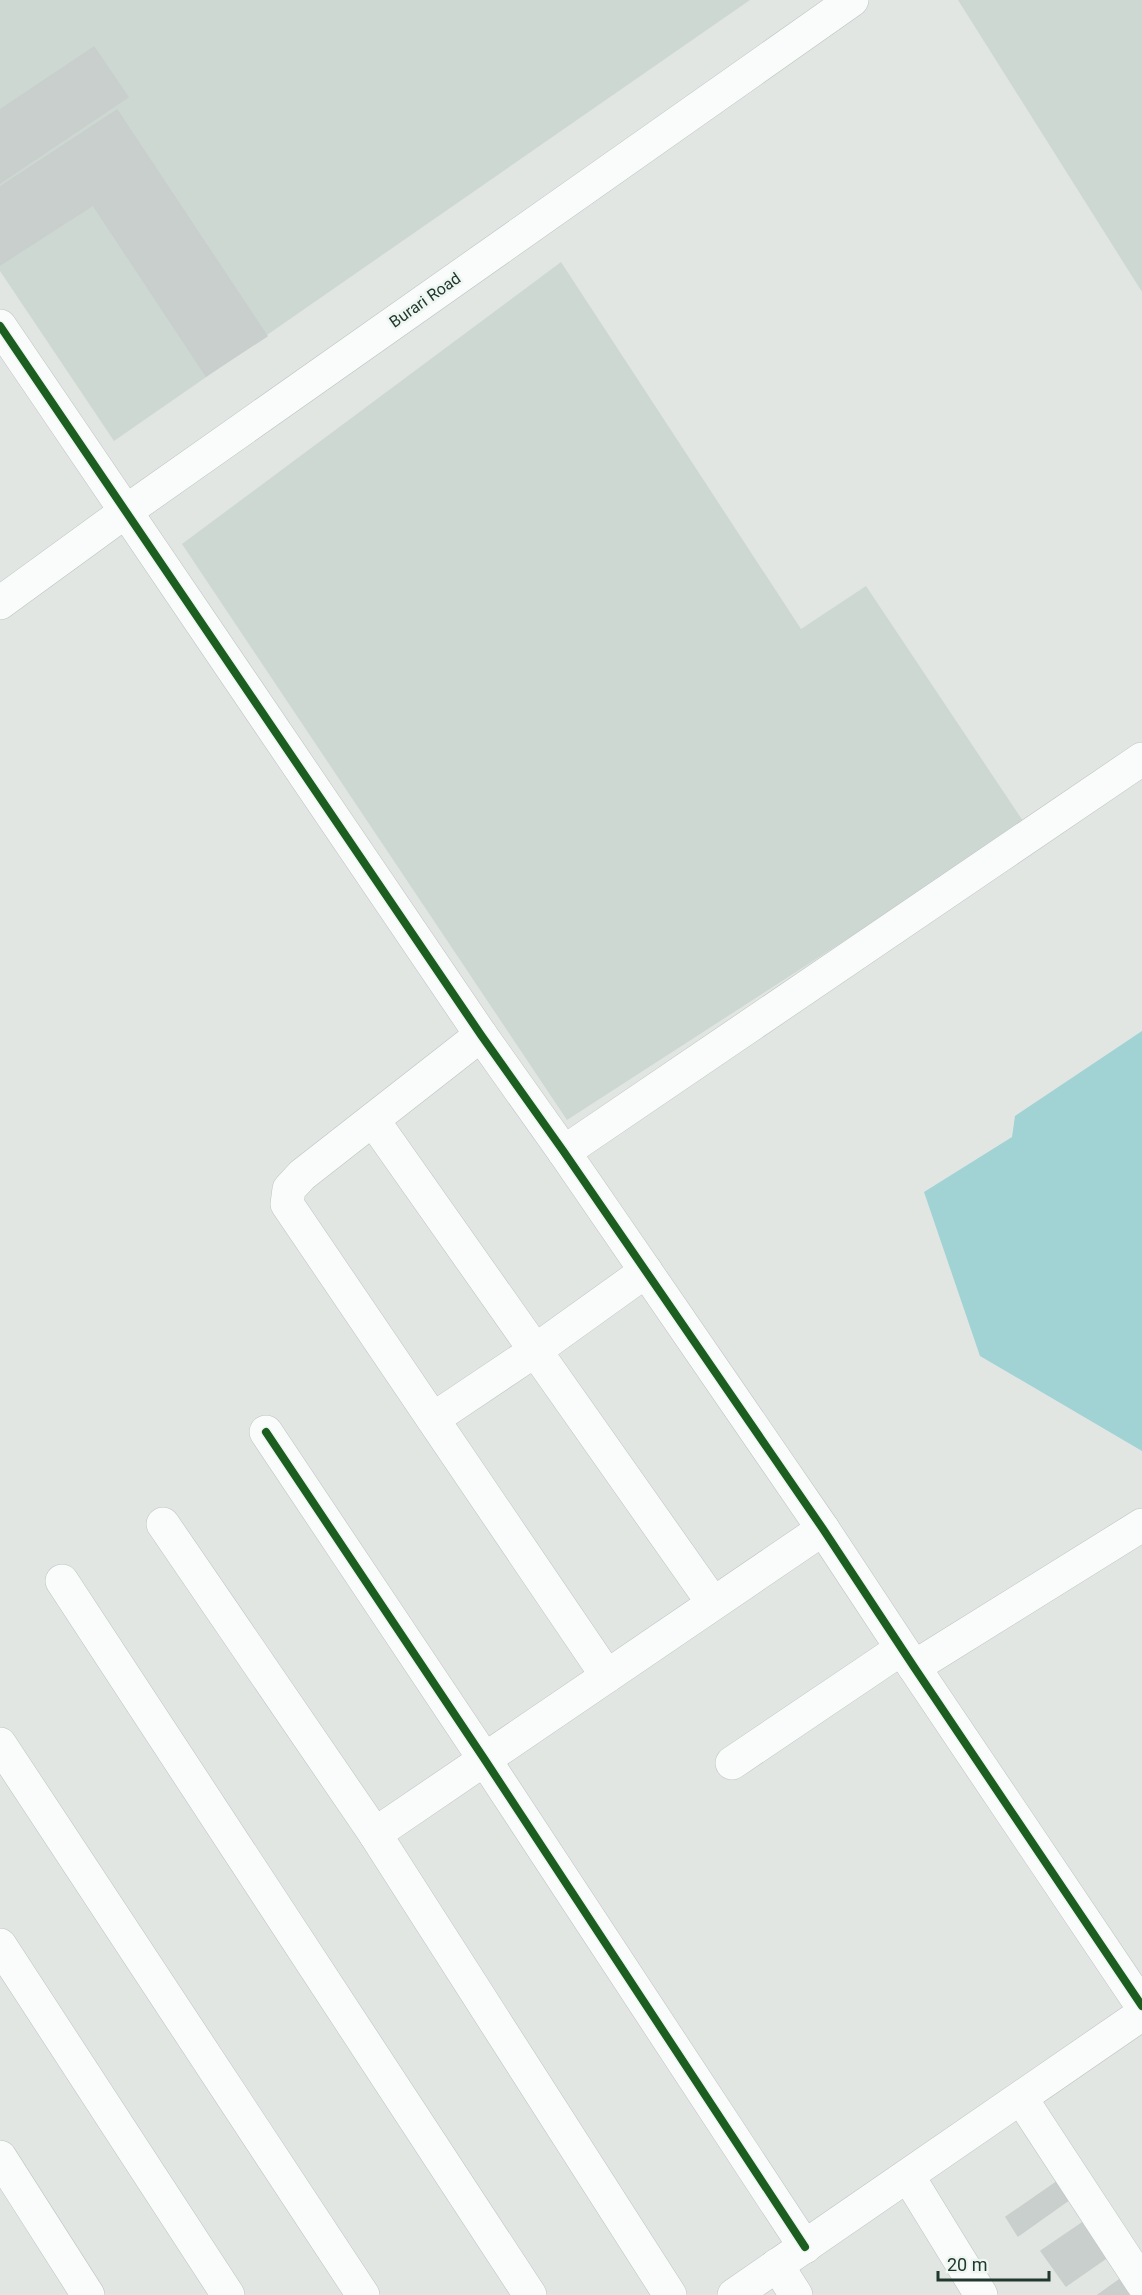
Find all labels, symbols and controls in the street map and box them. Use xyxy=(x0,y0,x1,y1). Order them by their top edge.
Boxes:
street label: Burari Road xyxy=(386,269,464,331)
scale bar xyxy=(938,2244,1049,2282)
text: 20 m xyxy=(947,2254,987,2275)

